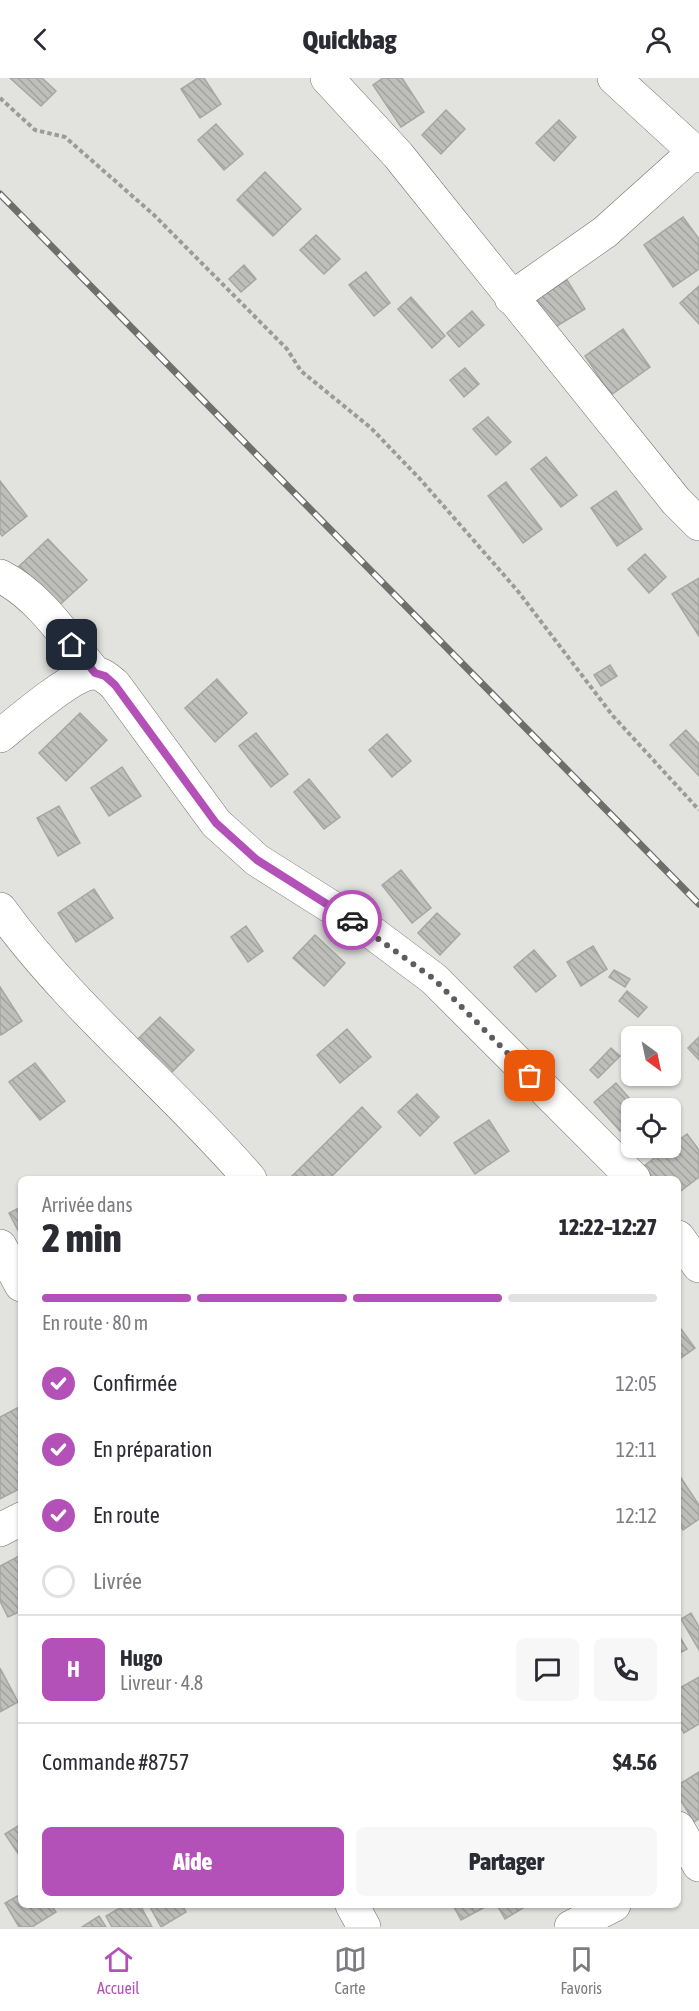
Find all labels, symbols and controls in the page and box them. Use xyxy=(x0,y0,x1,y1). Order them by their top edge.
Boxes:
icon: back xyxy=(24,23,57,56)
icon: person xyxy=(642,23,675,56)
text: Quickbag xyxy=(303,24,396,55)
pin xyxy=(46,619,97,670)
icon: home xyxy=(55,628,88,661)
courier xyxy=(322,890,382,950)
icon: car xyxy=(336,904,369,937)
north arrow xyxy=(621,1026,681,1086)
map controls xyxy=(621,1026,681,1158)
pin xyxy=(504,1050,555,1101)
icon: bag xyxy=(513,1059,546,1092)
button: locate xyxy=(621,1098,681,1158)
text: Arrivée dans xyxy=(42,1193,133,1216)
text: 12:22–12:27 xyxy=(559,1214,657,1240)
text: 2 min xyxy=(42,1216,122,1260)
text: En route · 80 m xyxy=(42,1311,148,1334)
icon: check xyxy=(42,1367,75,1400)
text: Confirmée xyxy=(93,1370,177,1396)
text: 12:05 xyxy=(615,1372,657,1395)
icon: check xyxy=(42,1433,75,1466)
text: En préparation xyxy=(93,1436,212,1462)
text: 12:11 xyxy=(616,1438,657,1461)
icon: check xyxy=(42,1499,75,1532)
text: En route xyxy=(93,1502,160,1528)
text: 12:12 xyxy=(616,1504,657,1527)
text: Livrée xyxy=(93,1568,142,1594)
button: chat xyxy=(516,1638,579,1701)
button: phone xyxy=(594,1638,657,1701)
text: Hugo xyxy=(120,1645,163,1671)
text: H xyxy=(67,1656,80,1682)
text: Livreur · 4.8 xyxy=(120,1671,203,1694)
text: Commande #8757 xyxy=(42,1749,189,1775)
text: $4.56 xyxy=(613,1749,657,1775)
button: Aide xyxy=(42,1827,344,1896)
button: Partager xyxy=(356,1827,657,1896)
tab: Accueil xyxy=(97,1943,140,1997)
tab: Carte xyxy=(334,1943,367,1997)
tab: Favoris xyxy=(560,1943,602,1997)

